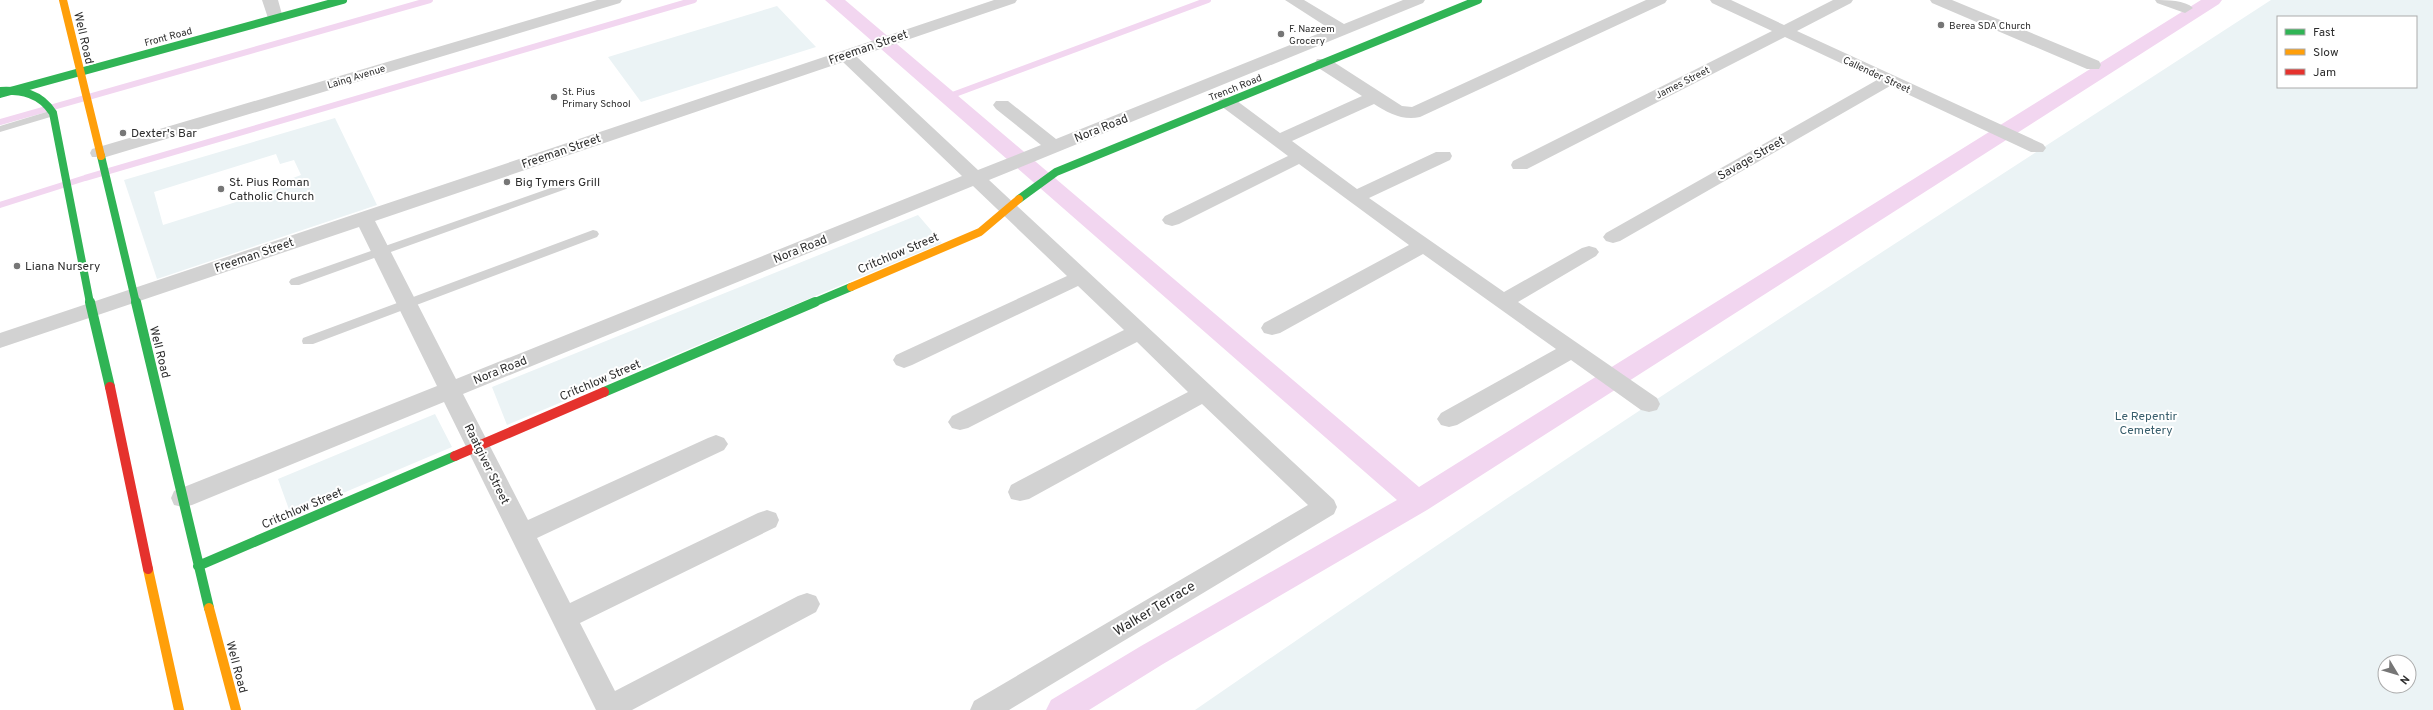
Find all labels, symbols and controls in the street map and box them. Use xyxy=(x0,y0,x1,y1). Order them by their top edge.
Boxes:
street label: Well Road xyxy=(69,11,97,66)
legend xyxy=(2277,16,2417,88)
marker: Berea SDA Church xyxy=(1936,20,1946,30)
place label: Berea SDA Church xyxy=(1949,20,2031,33)
place label: F. Nazeem Grocery xyxy=(1289,23,1335,48)
street label: Front Road xyxy=(143,25,194,50)
text: Fast xyxy=(2313,25,2335,41)
street label: Freeman Street xyxy=(827,27,910,69)
marker: F. Nazeem Grocery xyxy=(1276,29,1286,39)
text: Slow xyxy=(2313,45,2339,61)
street label: Callender Street xyxy=(1840,54,1912,97)
street label: Laing Avenue xyxy=(326,62,387,92)
street label: James Street xyxy=(1653,64,1712,103)
text: Jam xyxy=(2313,65,2336,81)
street label: Trench Road xyxy=(1207,72,1264,105)
place label: St. Pius Primary School xyxy=(562,86,631,111)
marker: St. Pius Primary School xyxy=(549,92,559,102)
street label: Nora Road xyxy=(1072,111,1131,147)
place label: Dexter's Bar xyxy=(131,126,197,142)
marker: Dexter's Bar xyxy=(118,128,128,138)
street label: Freeman Street xyxy=(520,131,603,173)
street label: Savage Street xyxy=(1715,133,1788,185)
place label: St. Pius Roman Catholic Church xyxy=(229,175,314,205)
place label: Big Tymers Grill xyxy=(515,175,600,191)
marker: Big Tymers Grill xyxy=(502,177,512,187)
marker: St. Pius Roman Catholic Church xyxy=(216,184,226,194)
street label: Critchlow Street xyxy=(855,230,941,278)
street label: Nora Road xyxy=(771,232,830,268)
street label: Freeman Street xyxy=(213,235,296,277)
place label: Liana Nursery xyxy=(25,259,100,275)
marker: Liana Nursery xyxy=(12,261,22,271)
street label: Well Road xyxy=(145,325,173,380)
street label: Nora Road xyxy=(471,353,530,389)
street label: Critchlow Street xyxy=(557,357,643,405)
park label: Le Repentir Cemetery xyxy=(2115,409,2178,439)
street label: Raatgiver Street xyxy=(460,421,513,507)
street label: Critchlow Street xyxy=(259,485,345,533)
street label: Walker Terrace xyxy=(1111,578,1199,640)
street label: Well Road xyxy=(221,640,251,695)
north arrow xyxy=(2377,654,2417,694)
text: N xyxy=(2396,672,2412,687)

